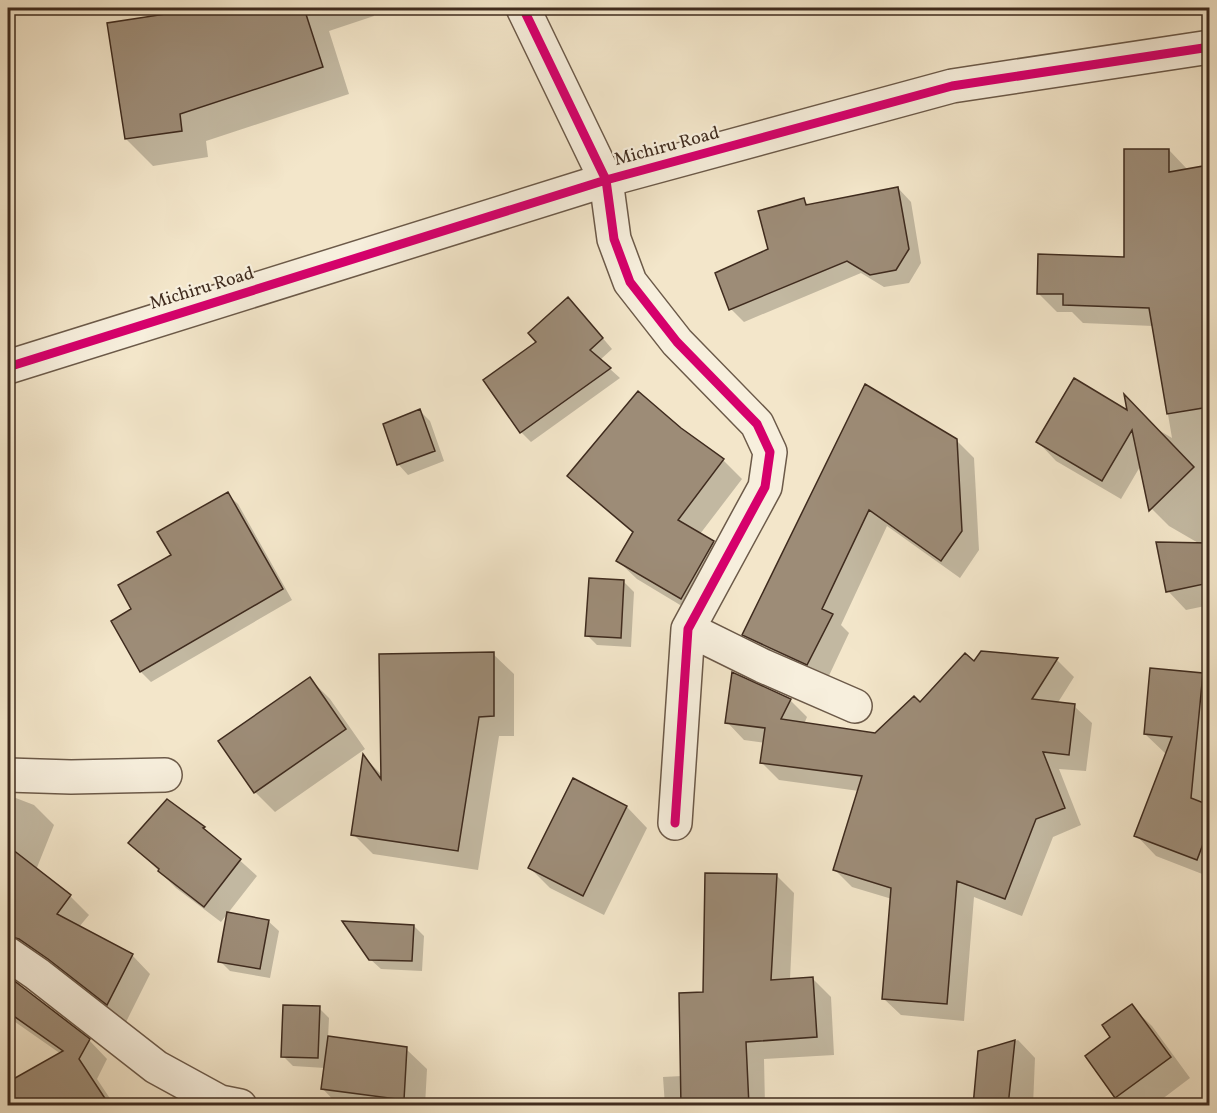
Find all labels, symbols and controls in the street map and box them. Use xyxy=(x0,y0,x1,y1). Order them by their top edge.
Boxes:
street label: Michiru Road xyxy=(612,121,722,173)
street label: Michiru Road xyxy=(147,261,257,317)

